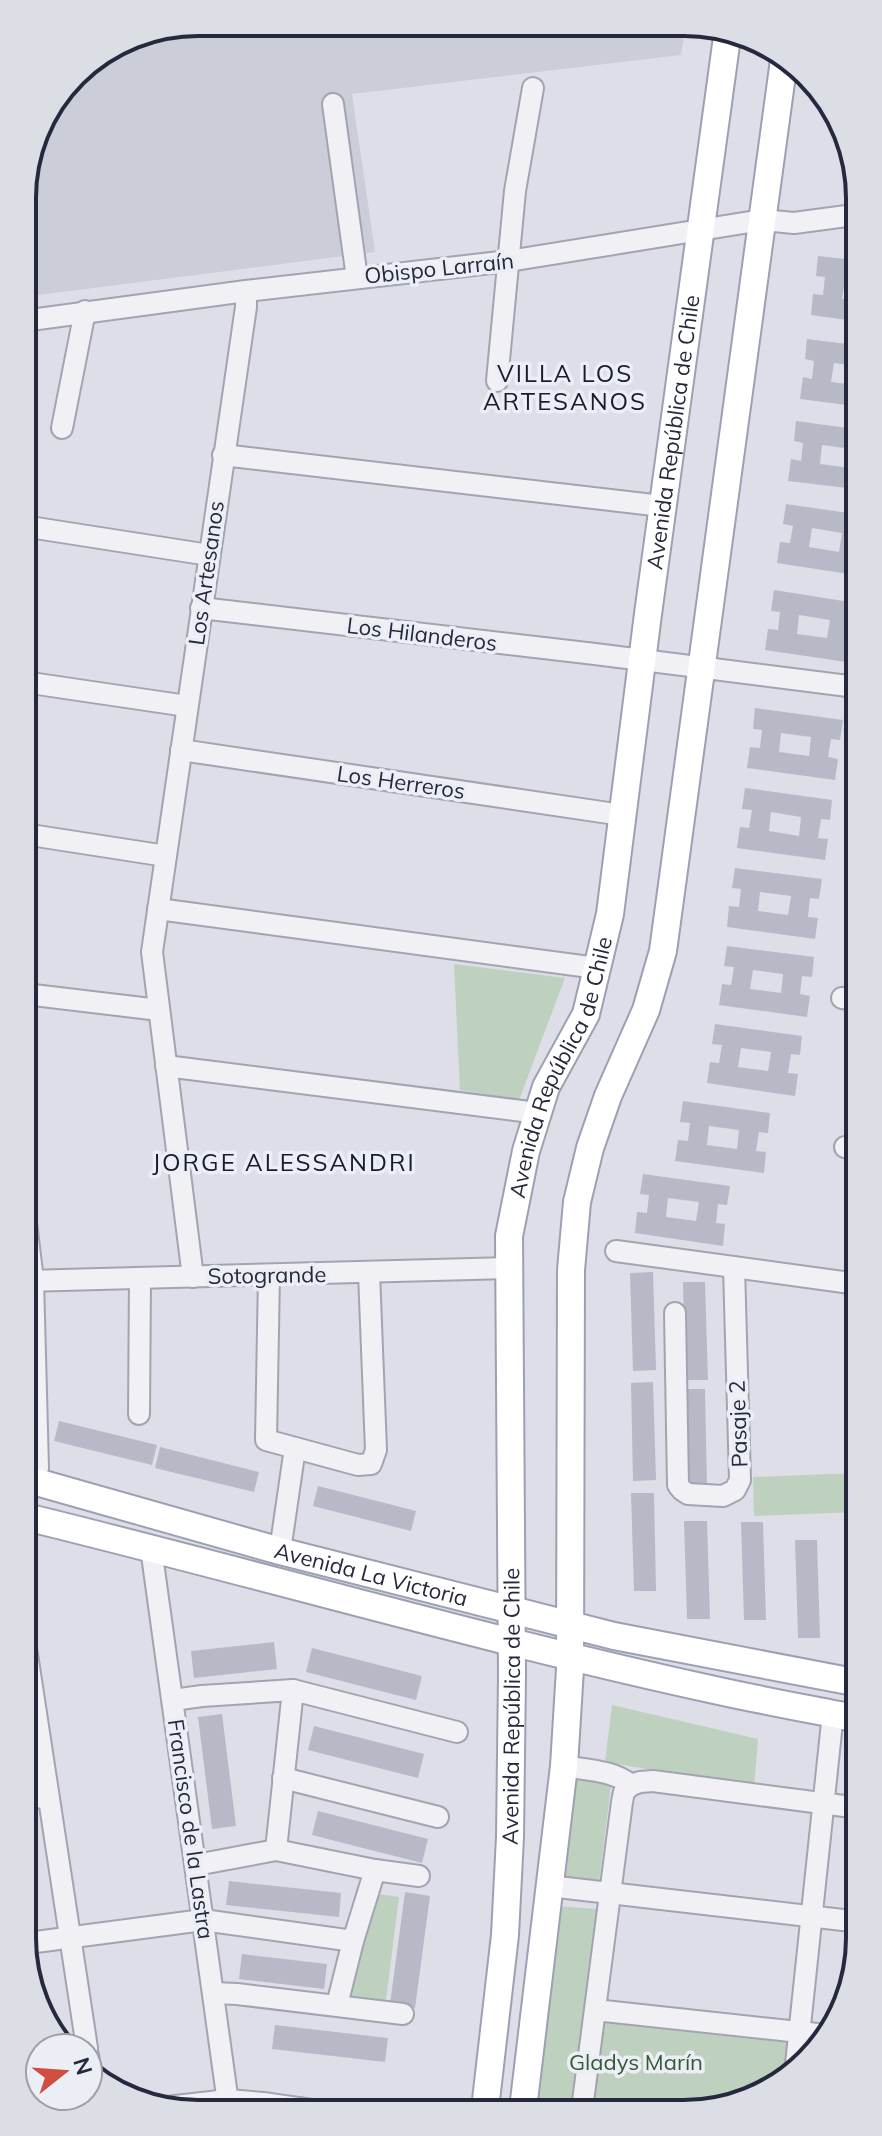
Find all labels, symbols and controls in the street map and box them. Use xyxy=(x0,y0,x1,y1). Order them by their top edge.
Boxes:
street label: Obispo Larraín xyxy=(363,246,515,290)
street label: Avenida República de Chile xyxy=(640,293,706,571)
district label: VILLA LOS ARTESANOS xyxy=(483,358,647,416)
street label: Los Artesanos xyxy=(182,499,230,647)
street label: Los Hilanderos xyxy=(345,611,499,657)
street label: Los Herreros xyxy=(335,759,467,805)
street label: Avenida República de Chile xyxy=(503,934,618,1200)
district label: JORGE ALESSANDRI xyxy=(152,1147,416,1177)
street label: Sotogrande xyxy=(207,1260,327,1290)
street label: Pasaje 2 xyxy=(722,1380,754,1468)
street label: Avenida La Victoria xyxy=(271,1536,471,1612)
street label: Avenida República de Chile xyxy=(496,1568,526,1846)
street label: Francisco de la Lastra xyxy=(162,1717,220,1941)
north arrow xyxy=(24,2032,104,2112)
park label: Gladys Marín xyxy=(569,2048,703,2076)
text: N xyxy=(67,2054,99,2078)

